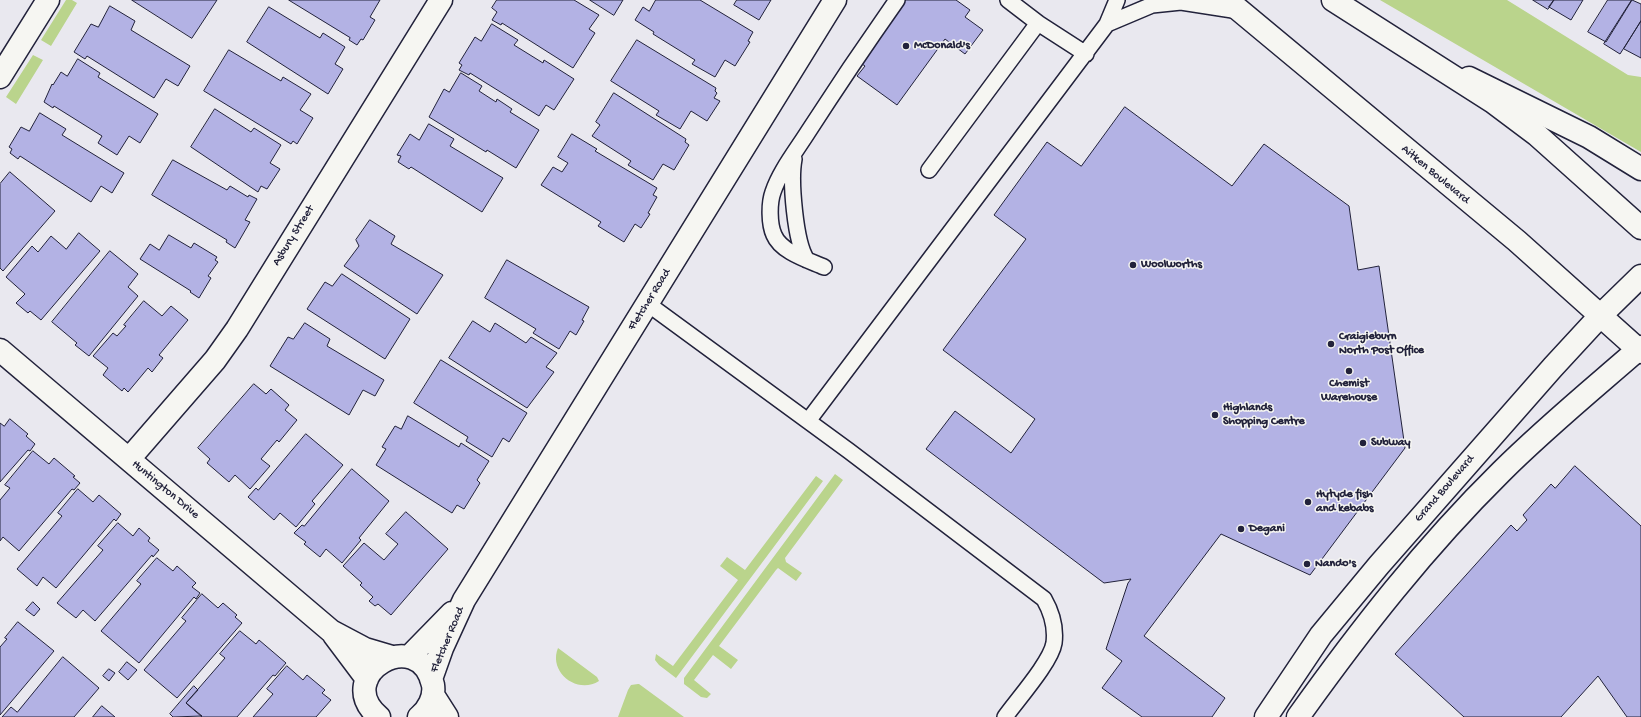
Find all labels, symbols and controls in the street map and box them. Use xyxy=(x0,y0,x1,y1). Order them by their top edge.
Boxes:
place label: McDonald's xyxy=(914,39,970,53)
marker: McDonald's xyxy=(901,41,911,51)
street label: Aitken Boulevard xyxy=(1398,142,1472,208)
street label: Asbury Street xyxy=(270,203,318,269)
place label: Woolworths xyxy=(1141,258,1202,272)
marker: Woolworths xyxy=(1128,260,1138,270)
street label: Fletcher Road xyxy=(625,267,675,333)
place label: Craigieburn North Post Office xyxy=(1339,330,1424,358)
marker: Craigieburn North Post Office xyxy=(1326,339,1336,349)
marker: Chemist Warehouse xyxy=(1344,366,1354,376)
place label: Chemist Warehouse xyxy=(1321,377,1377,405)
place label: Highlands Shopping Centre xyxy=(1223,401,1305,429)
marker: Highlands Shopping Centre xyxy=(1210,410,1220,420)
place label: Subway xyxy=(1371,436,1410,450)
marker: Subway xyxy=(1358,438,1368,448)
street label: Grand Boulevard xyxy=(1412,453,1478,525)
street label: Huntington Drive xyxy=(128,457,202,523)
place label: Hytyde fish and kebabs xyxy=(1316,488,1374,516)
marker: Hytyde fish and kebabs xyxy=(1303,497,1313,507)
place label: Degani xyxy=(1249,522,1285,536)
marker: Degani xyxy=(1236,524,1246,534)
place label: Nando's xyxy=(1315,557,1356,571)
marker: Nando's xyxy=(1302,559,1312,569)
street label: Fletcher Road xyxy=(428,605,468,675)

